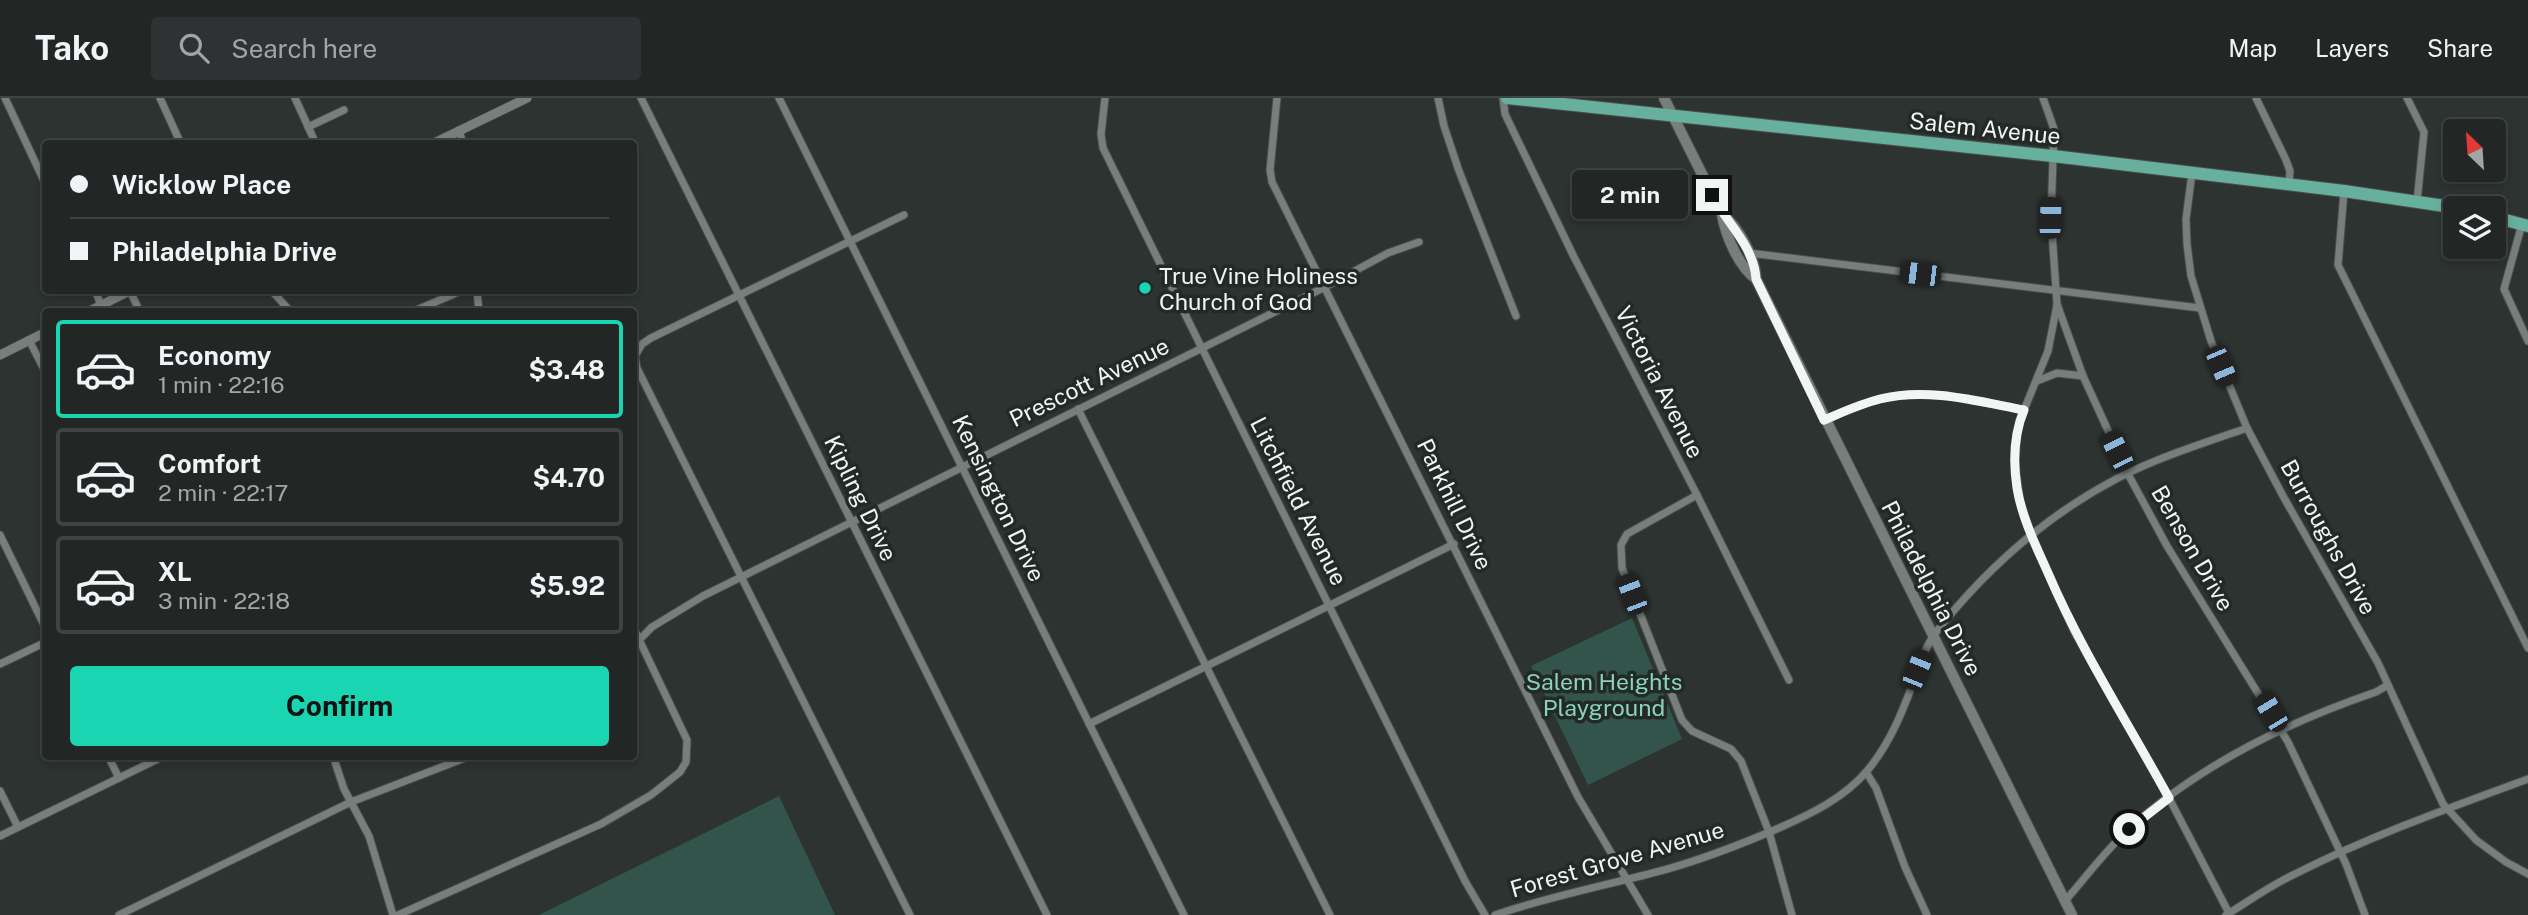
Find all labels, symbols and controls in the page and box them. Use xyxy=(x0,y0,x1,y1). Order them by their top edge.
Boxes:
search box xyxy=(151,17,641,80)
text: Tako xyxy=(35,29,109,67)
icon: search xyxy=(175,29,213,67)
text: Search here xyxy=(231,33,377,64)
text: Map xyxy=(2228,34,2277,62)
text: Layers xyxy=(2315,34,2389,62)
text: Share xyxy=(2427,34,2493,62)
street label: Salem Avenue xyxy=(1908,107,2062,149)
north arrow xyxy=(2443,119,2506,182)
map controls xyxy=(2443,119,2506,259)
text: Wicklow Place xyxy=(112,169,291,200)
callout: 2 min xyxy=(1572,170,1688,220)
route end xyxy=(1696,179,1728,211)
text: 2 min xyxy=(1600,181,1660,208)
button: layers xyxy=(2443,196,2506,259)
car xyxy=(2039,197,2062,239)
text: Philadelphia Drive xyxy=(112,236,337,267)
car xyxy=(1898,261,1943,287)
place label: True Vine Holiness Church of God xyxy=(1159,262,1358,315)
marker: True Vine Holiness Church of God xyxy=(1137,280,1153,296)
street label: Victoria Avenue xyxy=(1610,302,1710,462)
street label: Prescott Avenue xyxy=(1005,332,1173,432)
icon: car xyxy=(74,338,137,401)
text: Economy xyxy=(158,340,271,371)
car xyxy=(2204,343,2239,389)
text: $3.48 xyxy=(529,354,605,385)
text: 1 min · 22:16 xyxy=(158,371,285,398)
street label: Kensington Drive xyxy=(947,410,1051,586)
street label: Litchfield Avenue xyxy=(1245,412,1353,590)
car xyxy=(2099,428,2136,474)
street label: Kipling Drive xyxy=(819,431,903,565)
street label: Parkhill Drive xyxy=(1412,434,1498,574)
icon: car xyxy=(74,446,137,509)
text: Comfort xyxy=(158,448,261,479)
street label: Burroughs Drive xyxy=(2275,455,2383,619)
text: $4.70 xyxy=(533,462,605,493)
text: 2 min · 22:17 xyxy=(158,479,288,506)
street label: Benson Drive xyxy=(2146,481,2240,615)
street label: Philadelphia Drive xyxy=(1876,496,1988,680)
icon: car xyxy=(74,554,137,617)
text: XL xyxy=(158,556,192,587)
text: $5.92 xyxy=(529,570,605,601)
car xyxy=(1615,571,1650,617)
text: 3 min · 22:18 xyxy=(158,587,290,614)
car xyxy=(1900,647,1935,693)
button: Confirm xyxy=(70,666,609,746)
park label: Salem Heights Playground xyxy=(1526,668,1682,721)
car xyxy=(2252,689,2291,735)
route start xyxy=(2113,813,2145,845)
street label: Forest Grove Avenue xyxy=(1507,816,1727,902)

